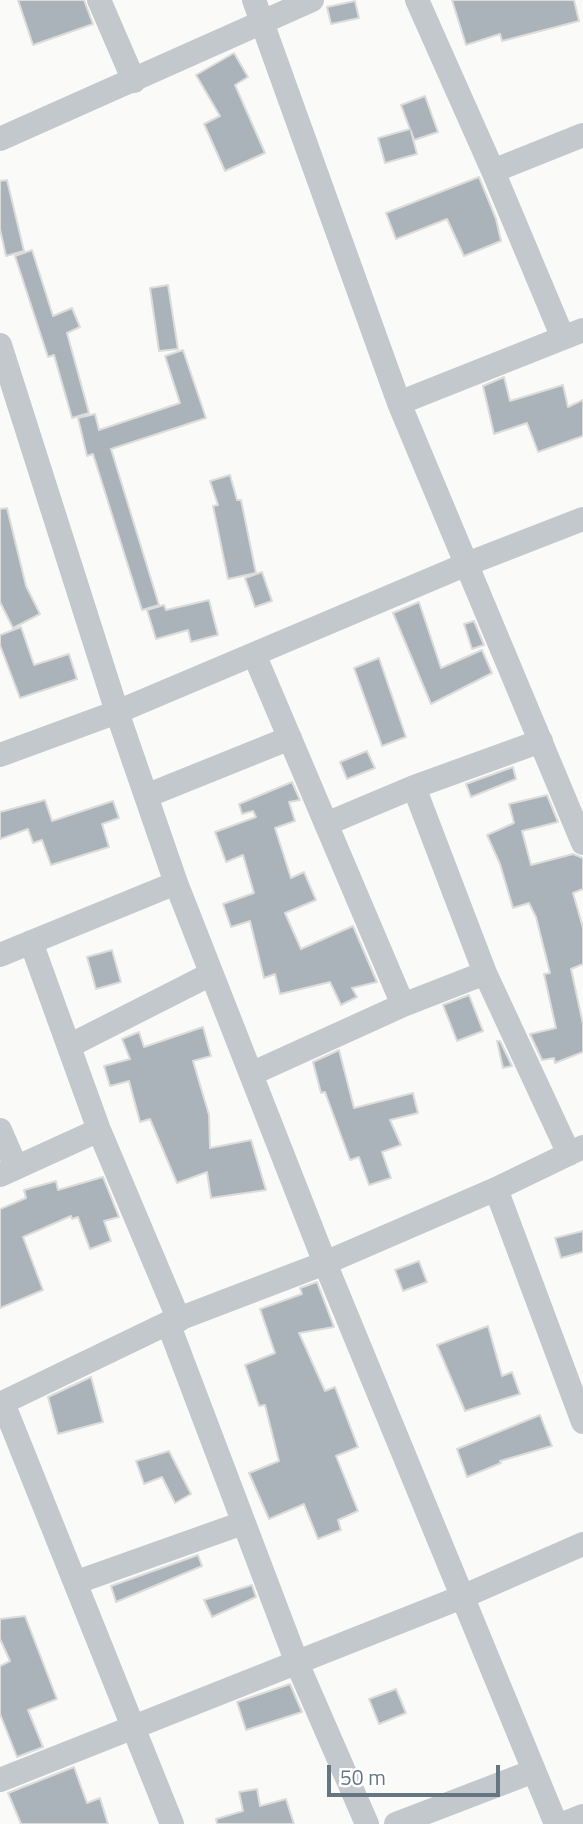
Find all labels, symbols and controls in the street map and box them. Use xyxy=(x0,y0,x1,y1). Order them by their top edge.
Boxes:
scale bar xyxy=(331,1750,504,1794)
text: 50 m xyxy=(340,1761,386,1793)

